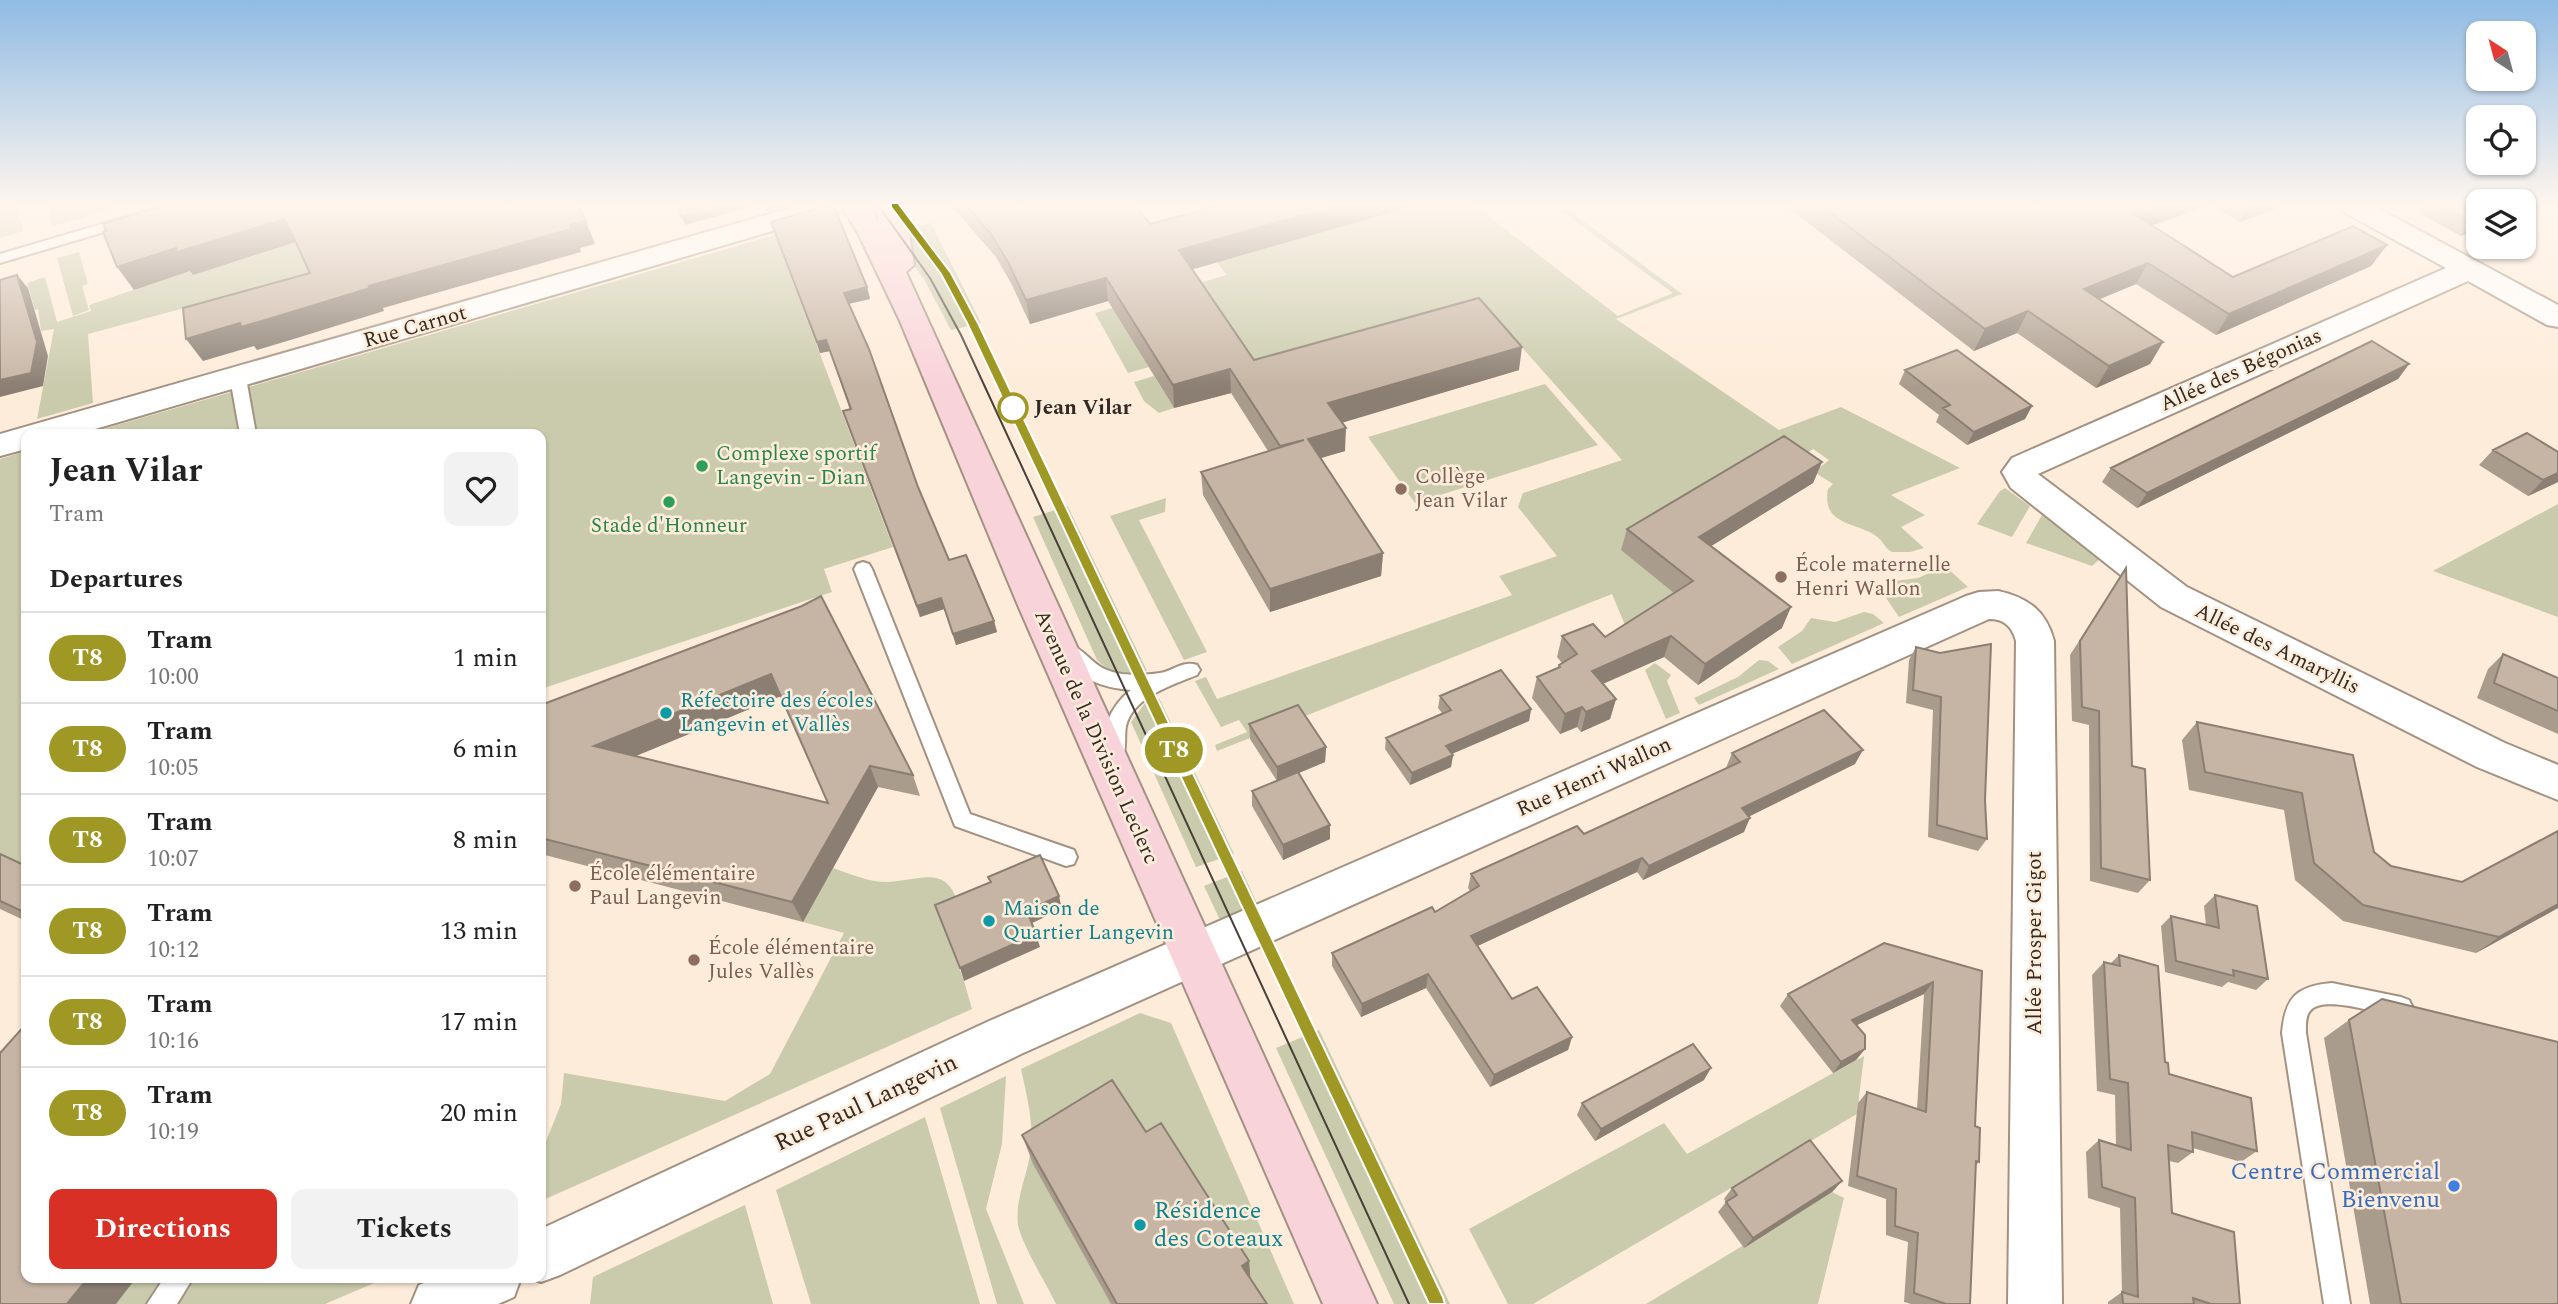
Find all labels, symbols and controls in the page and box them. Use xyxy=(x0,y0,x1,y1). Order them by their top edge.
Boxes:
north arrow xyxy=(2466,21,2536,91)
map controls xyxy=(2466,21,2536,259)
button: locate xyxy=(2466,105,2536,175)
button: layers xyxy=(2466,189,2536,259)
street label: Rue Carnot xyxy=(360,297,470,357)
street label: Allée des Bégonias xyxy=(2155,320,2327,420)
place label: Jean Vilar xyxy=(1034,392,1132,424)
marker: Jean Vilar xyxy=(998,393,1028,423)
place label: Complexe sportif Langevin - Dian xyxy=(716,438,878,494)
text: Jean Vilar xyxy=(49,446,202,496)
button: heart xyxy=(444,452,518,526)
marker: Complexe sportif Langevin - Dian xyxy=(694,458,710,474)
place label: Collège Jean Vilar xyxy=(1415,461,1508,517)
marker: Collège Jean Vilar xyxy=(1393,481,1409,497)
marker: Stade d'Honneur xyxy=(661,494,677,510)
text: Tram xyxy=(49,497,104,532)
place label: Stade d'Honneur xyxy=(591,510,747,542)
place label: École maternelle Henri Wallon xyxy=(1795,549,1951,605)
text: Departures xyxy=(49,559,183,599)
marker: École maternelle Henri Wallon xyxy=(1773,569,1789,585)
street label: Allée des Amaryllis xyxy=(2189,595,2365,703)
street label: Avenue de la Division Leclerc xyxy=(1025,605,1167,869)
text: Tram xyxy=(147,620,213,660)
text: 1 min xyxy=(453,638,518,678)
text: T8 xyxy=(72,640,103,676)
text: 10:00 xyxy=(147,660,199,695)
place label: Réfectoire des écoles Langevin et Vallès xyxy=(680,685,874,741)
marker: Réfectoire des écoles Langevin et Vallès xyxy=(658,705,674,721)
text: Tram xyxy=(147,711,213,751)
line badge: T8 xyxy=(1142,727,1206,773)
street label: Rue Henri Wallon xyxy=(1511,728,1677,826)
text: 6 min xyxy=(453,729,518,769)
text: T8 xyxy=(72,731,103,767)
text: T8 xyxy=(1159,732,1189,768)
text: 10:05 xyxy=(147,751,199,786)
text: Tram xyxy=(147,802,213,842)
text: 8 min xyxy=(453,820,518,860)
text: T8 xyxy=(72,822,103,858)
text: 10:07 xyxy=(147,842,199,877)
street label: Allée Prosper Gigot xyxy=(2019,851,2051,1035)
place label: École élémentaire Paul Langevin xyxy=(589,858,755,914)
marker: École élémentaire Paul Langevin xyxy=(567,878,583,894)
text: Tram xyxy=(147,893,213,933)
place label: Maison de Quartier Langevin xyxy=(1003,893,1174,949)
text: 13 min xyxy=(440,911,518,951)
text: T8 xyxy=(72,913,103,949)
marker: Maison de Quartier Langevin xyxy=(981,913,997,929)
place label: École élémentaire Jules Vallès xyxy=(708,932,874,988)
text: 10:12 xyxy=(147,933,199,968)
marker: École élémentaire Jules Vallès xyxy=(686,952,702,968)
text: Tram xyxy=(147,984,213,1024)
text: 17 min xyxy=(440,1002,518,1042)
text: T8 xyxy=(72,1004,103,1040)
text: 10:16 xyxy=(147,1024,199,1059)
street label: Rue Paul Langevin xyxy=(769,1045,963,1161)
text: Tram xyxy=(147,1075,213,1115)
text: 20 min xyxy=(440,1093,518,1133)
text: T8 xyxy=(72,1095,103,1131)
text: 10:19 xyxy=(147,1115,199,1150)
place label: Centre Commercial Bienvenu xyxy=(2231,1154,2440,1218)
marker: Centre Commercial Bienvenu xyxy=(2446,1178,2462,1194)
button: Directions xyxy=(49,1189,277,1269)
button: Tickets xyxy=(291,1189,518,1269)
place label: Résidence des Coteaux xyxy=(1154,1193,1283,1257)
marker: Résidence des Coteaux xyxy=(1132,1217,1148,1233)

